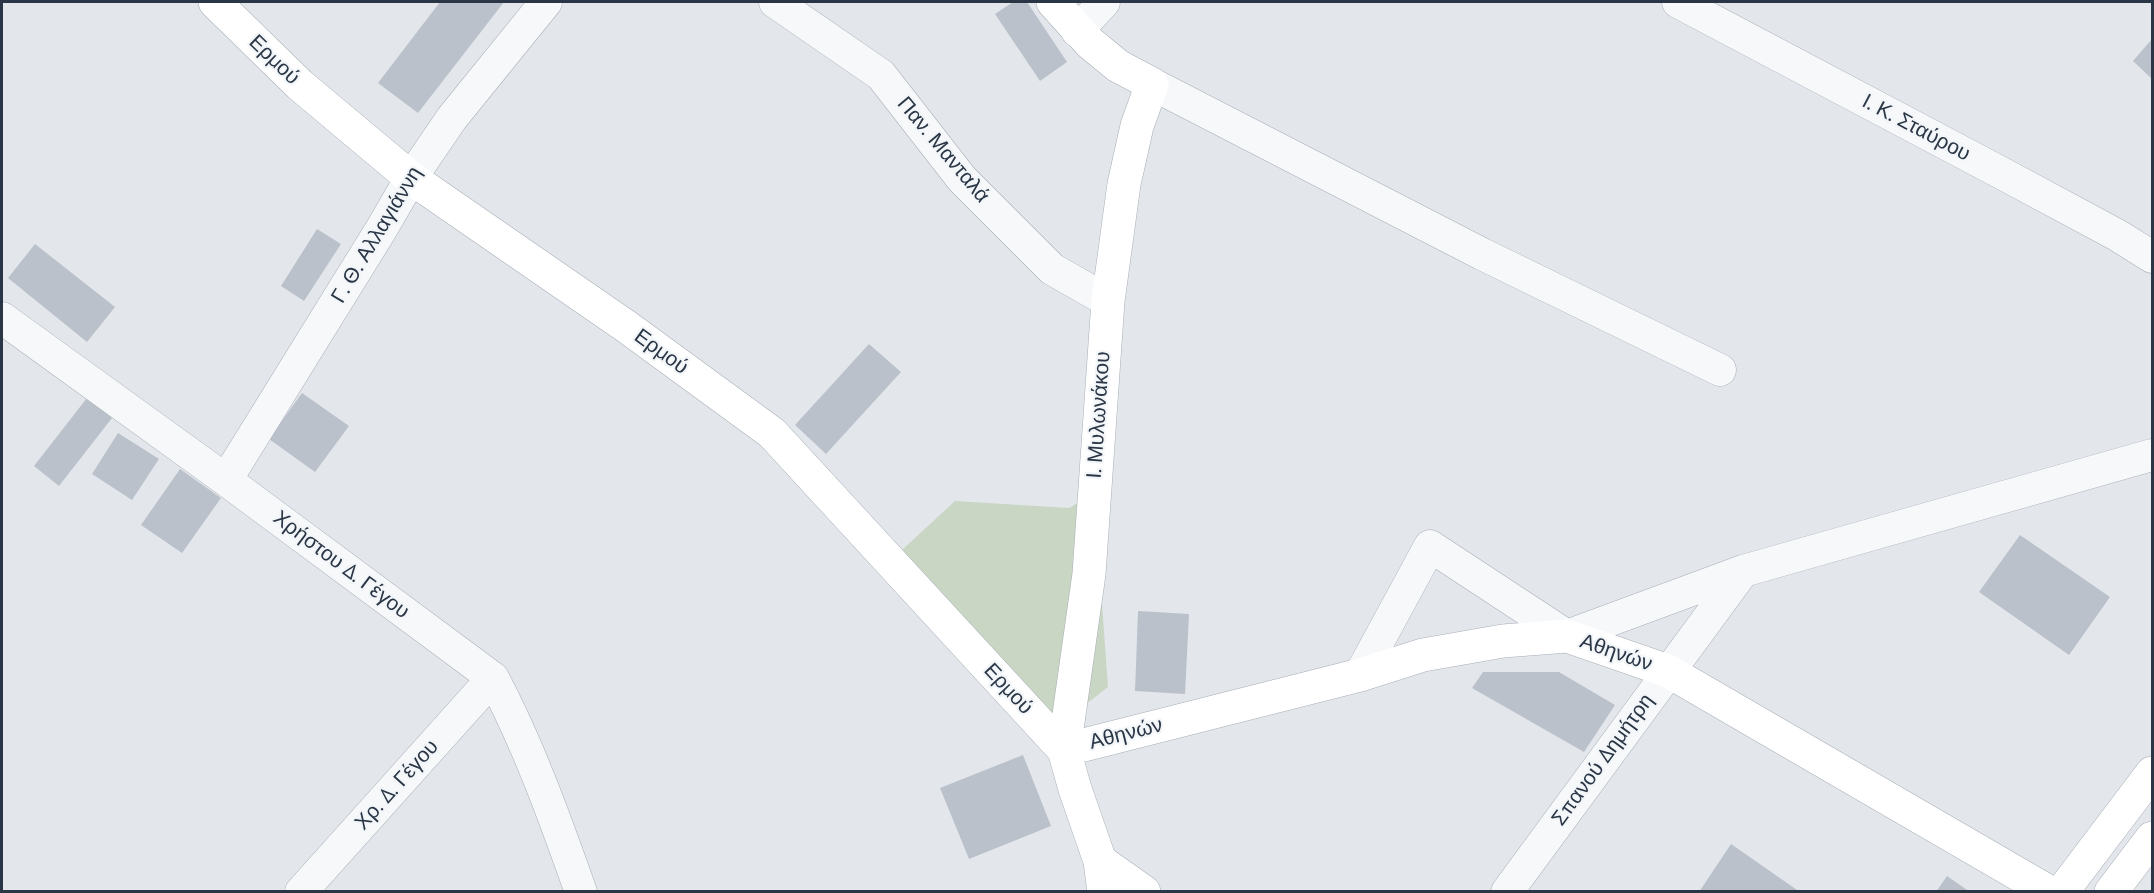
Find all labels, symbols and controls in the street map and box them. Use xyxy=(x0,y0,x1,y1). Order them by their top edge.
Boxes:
street label: Ερμού xyxy=(243,30,305,90)
street label: Ι. Κ. Σταύρου xyxy=(1858,89,1974,167)
street label: Παν. Μανταλά xyxy=(891,92,995,208)
street label: Γ. Θ. Αλλαγιάννη xyxy=(326,162,428,308)
street label: Ερμού xyxy=(629,324,693,380)
street label: Ι. Μυλωνάκου xyxy=(1082,351,1116,479)
street label: Χρήστου Δ. Γέγου xyxy=(268,506,414,624)
street label: Αθηνών xyxy=(1577,629,1655,677)
street label: Ερμού xyxy=(978,658,1038,720)
street label: Σπανού Δημήτρη xyxy=(1547,689,1659,831)
street label: Αθηνών xyxy=(1087,713,1165,755)
street label: Χρ. Δ. Γέγου xyxy=(350,735,444,835)

